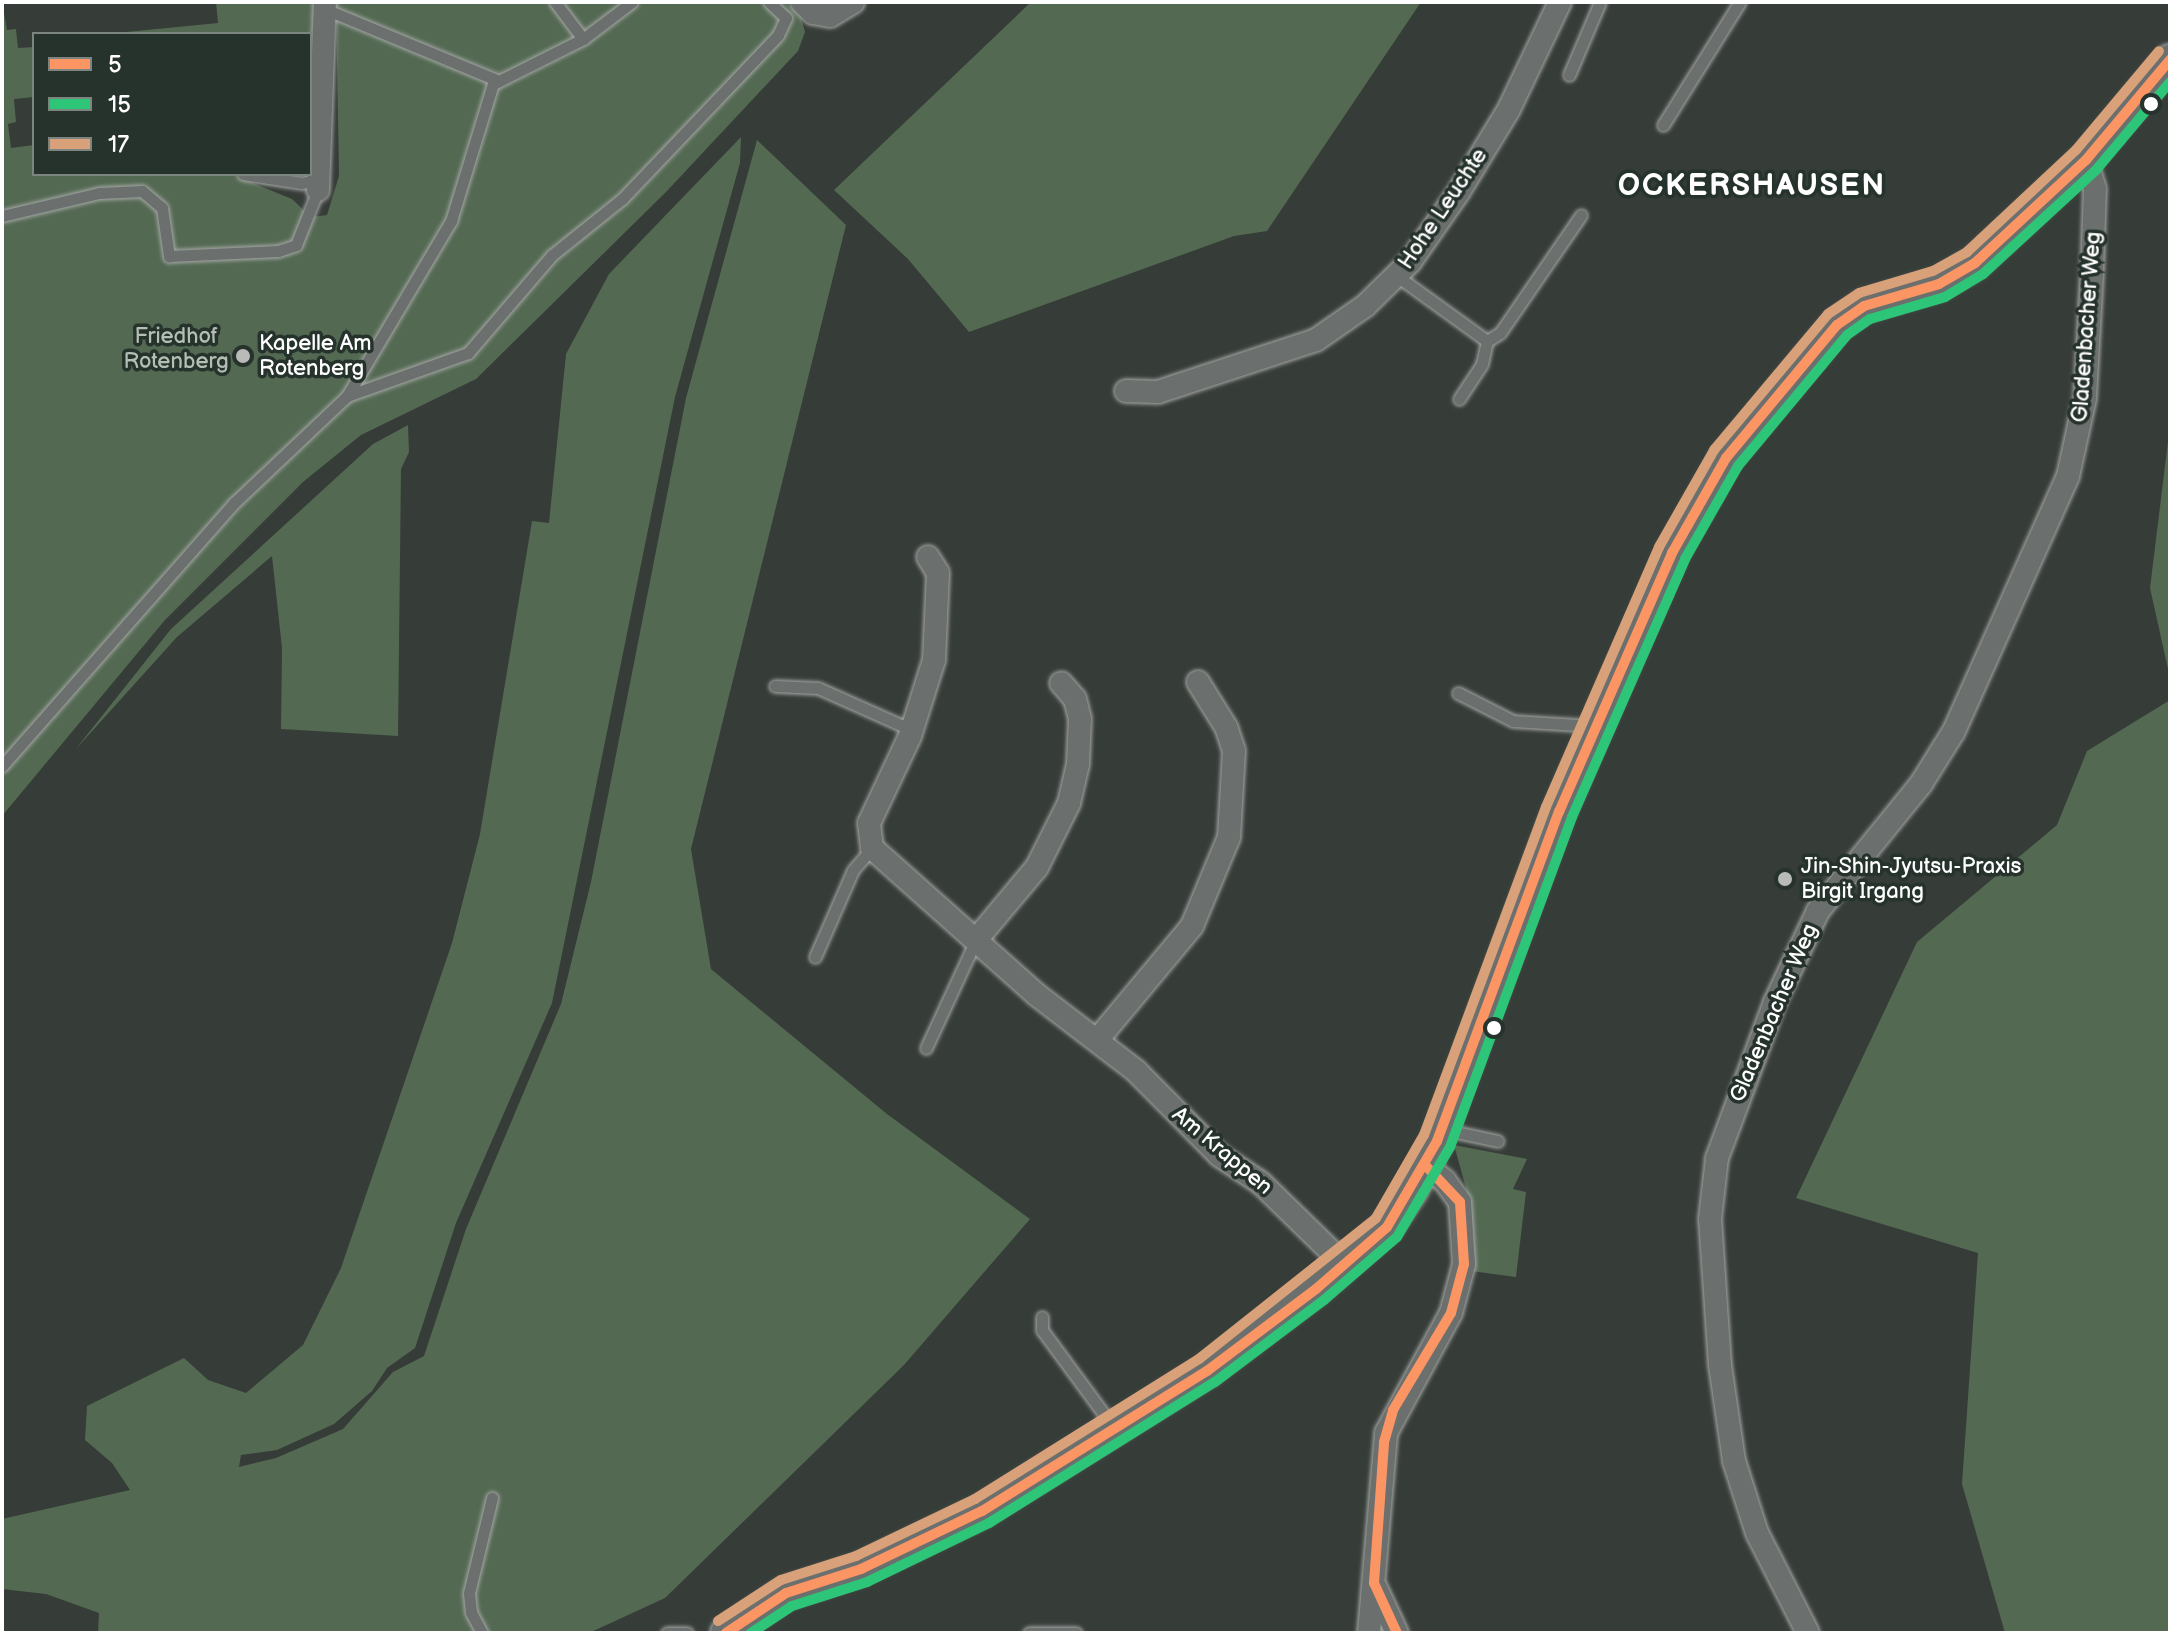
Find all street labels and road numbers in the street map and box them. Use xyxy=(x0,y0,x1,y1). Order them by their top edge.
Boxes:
street label: Hohe Leuchte xyxy=(1393,144,1493,274)
street label: Gladenbacher Weg xyxy=(2067,230,2107,424)
street label: Gladenbacher Weg xyxy=(1724,919,1824,1107)
street label: Am Krappen xyxy=(1167,1101,1277,1201)

